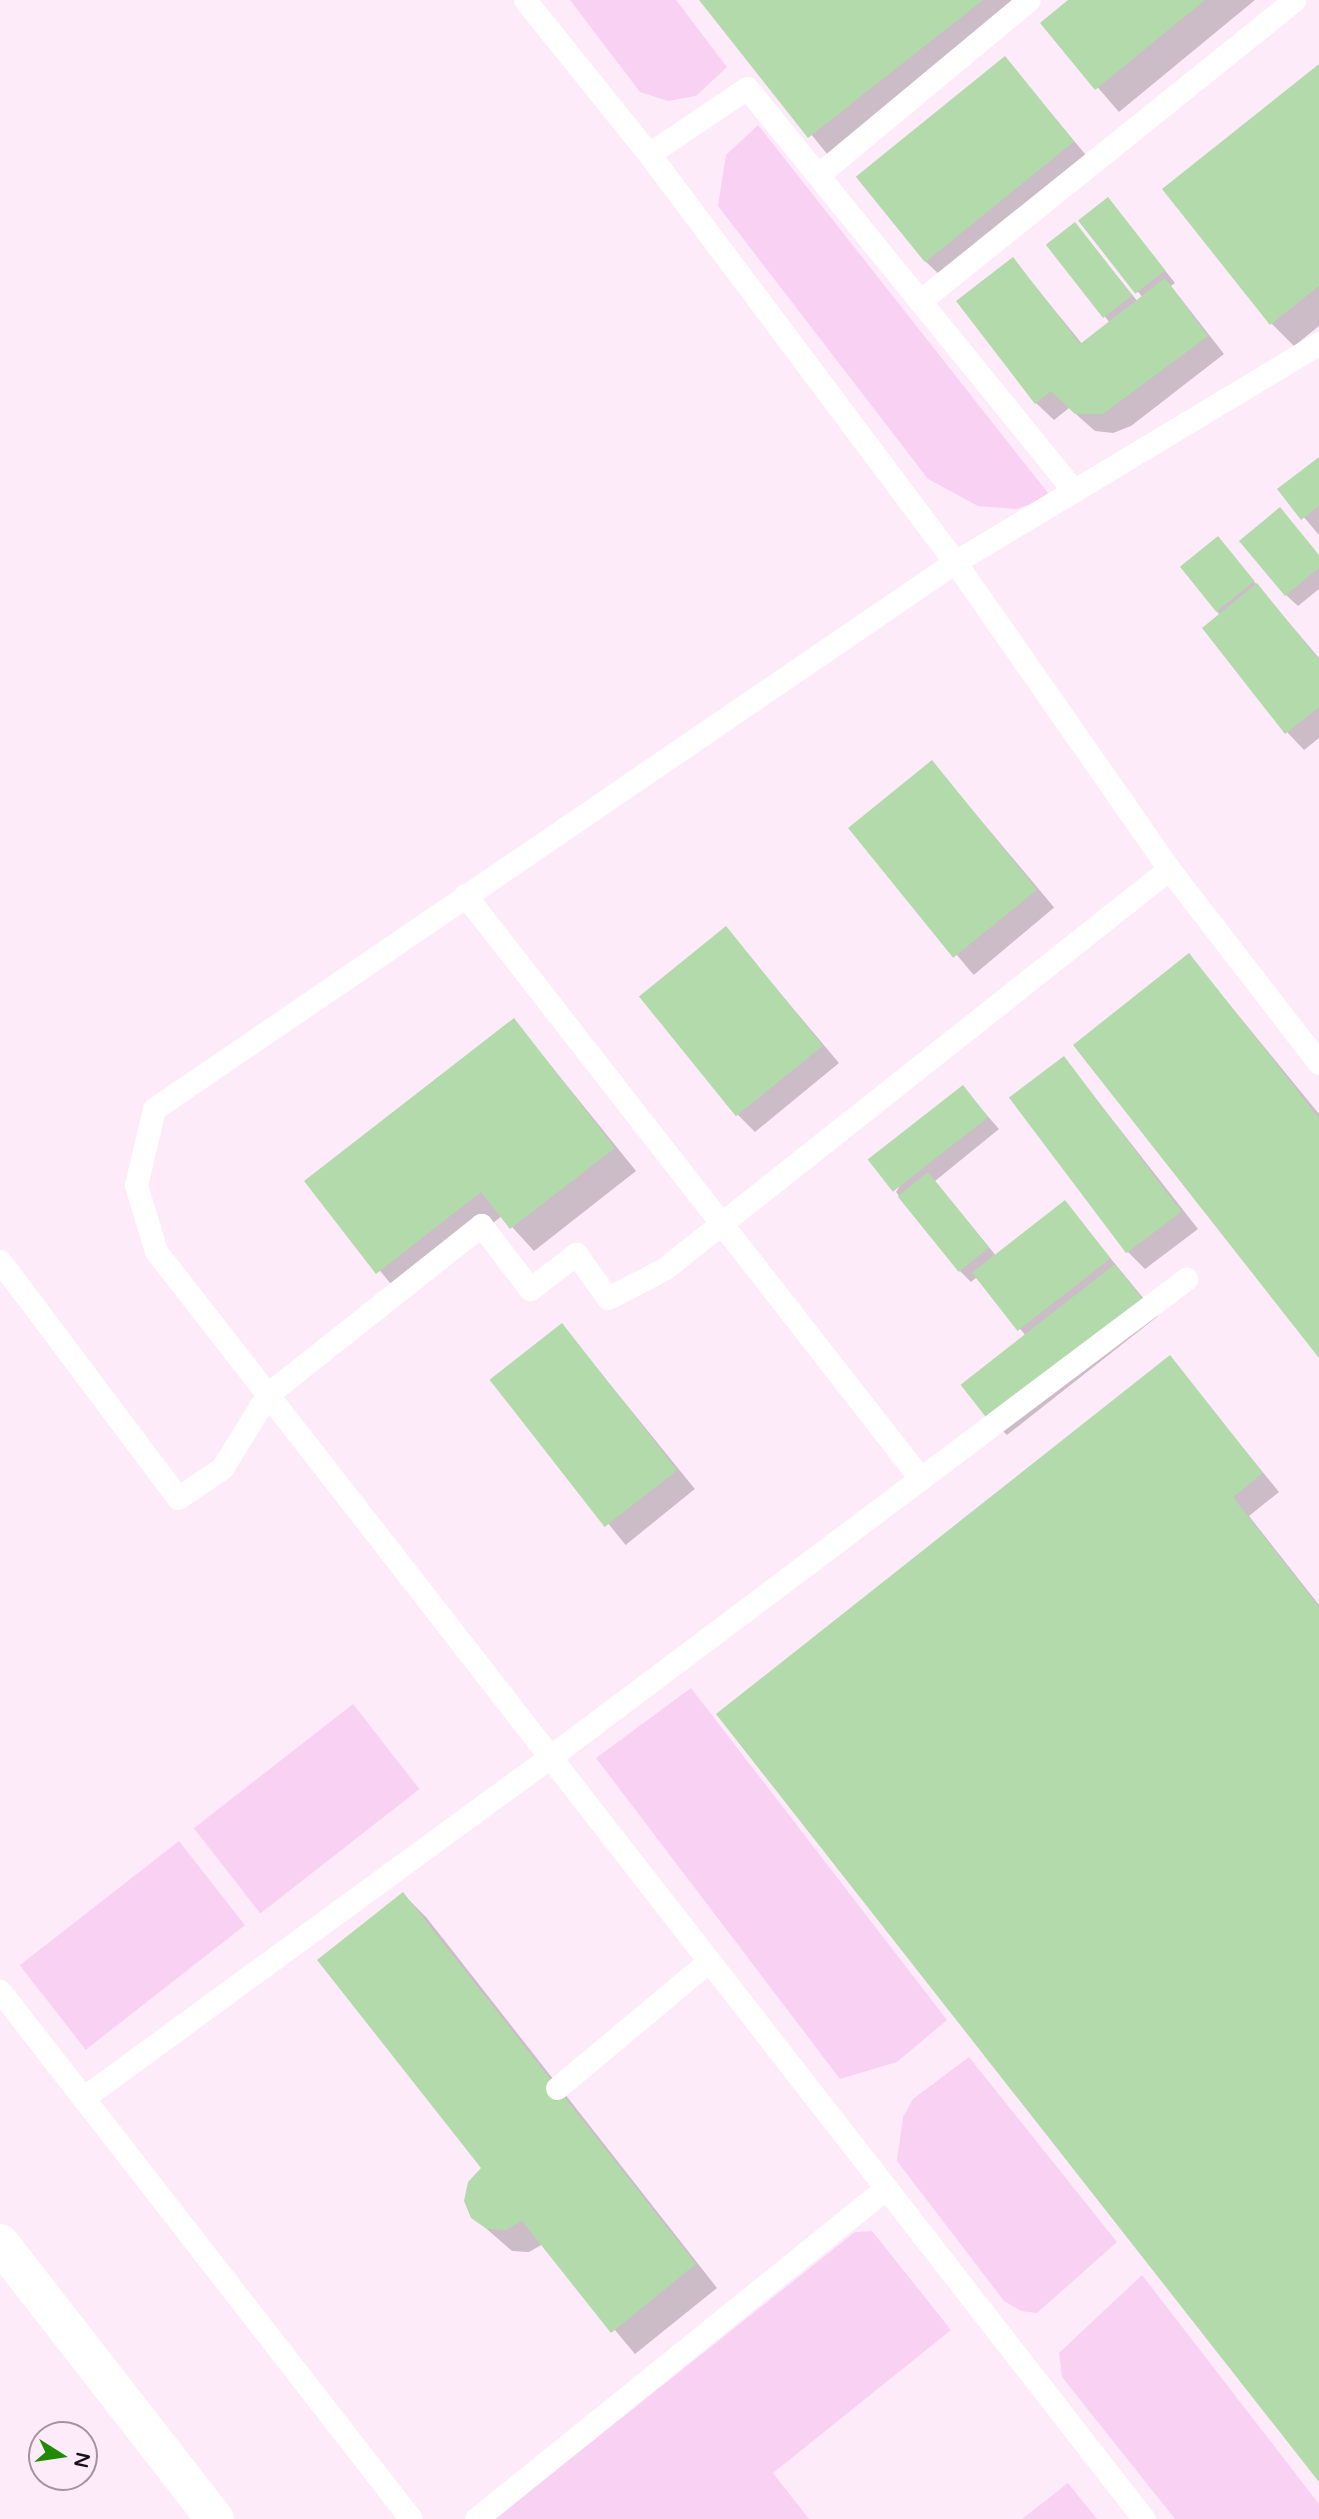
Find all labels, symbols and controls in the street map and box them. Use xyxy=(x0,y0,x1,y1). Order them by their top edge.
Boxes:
north arrow xyxy=(28,2421,98,2491)
text: N xyxy=(69,2450,94,2470)

